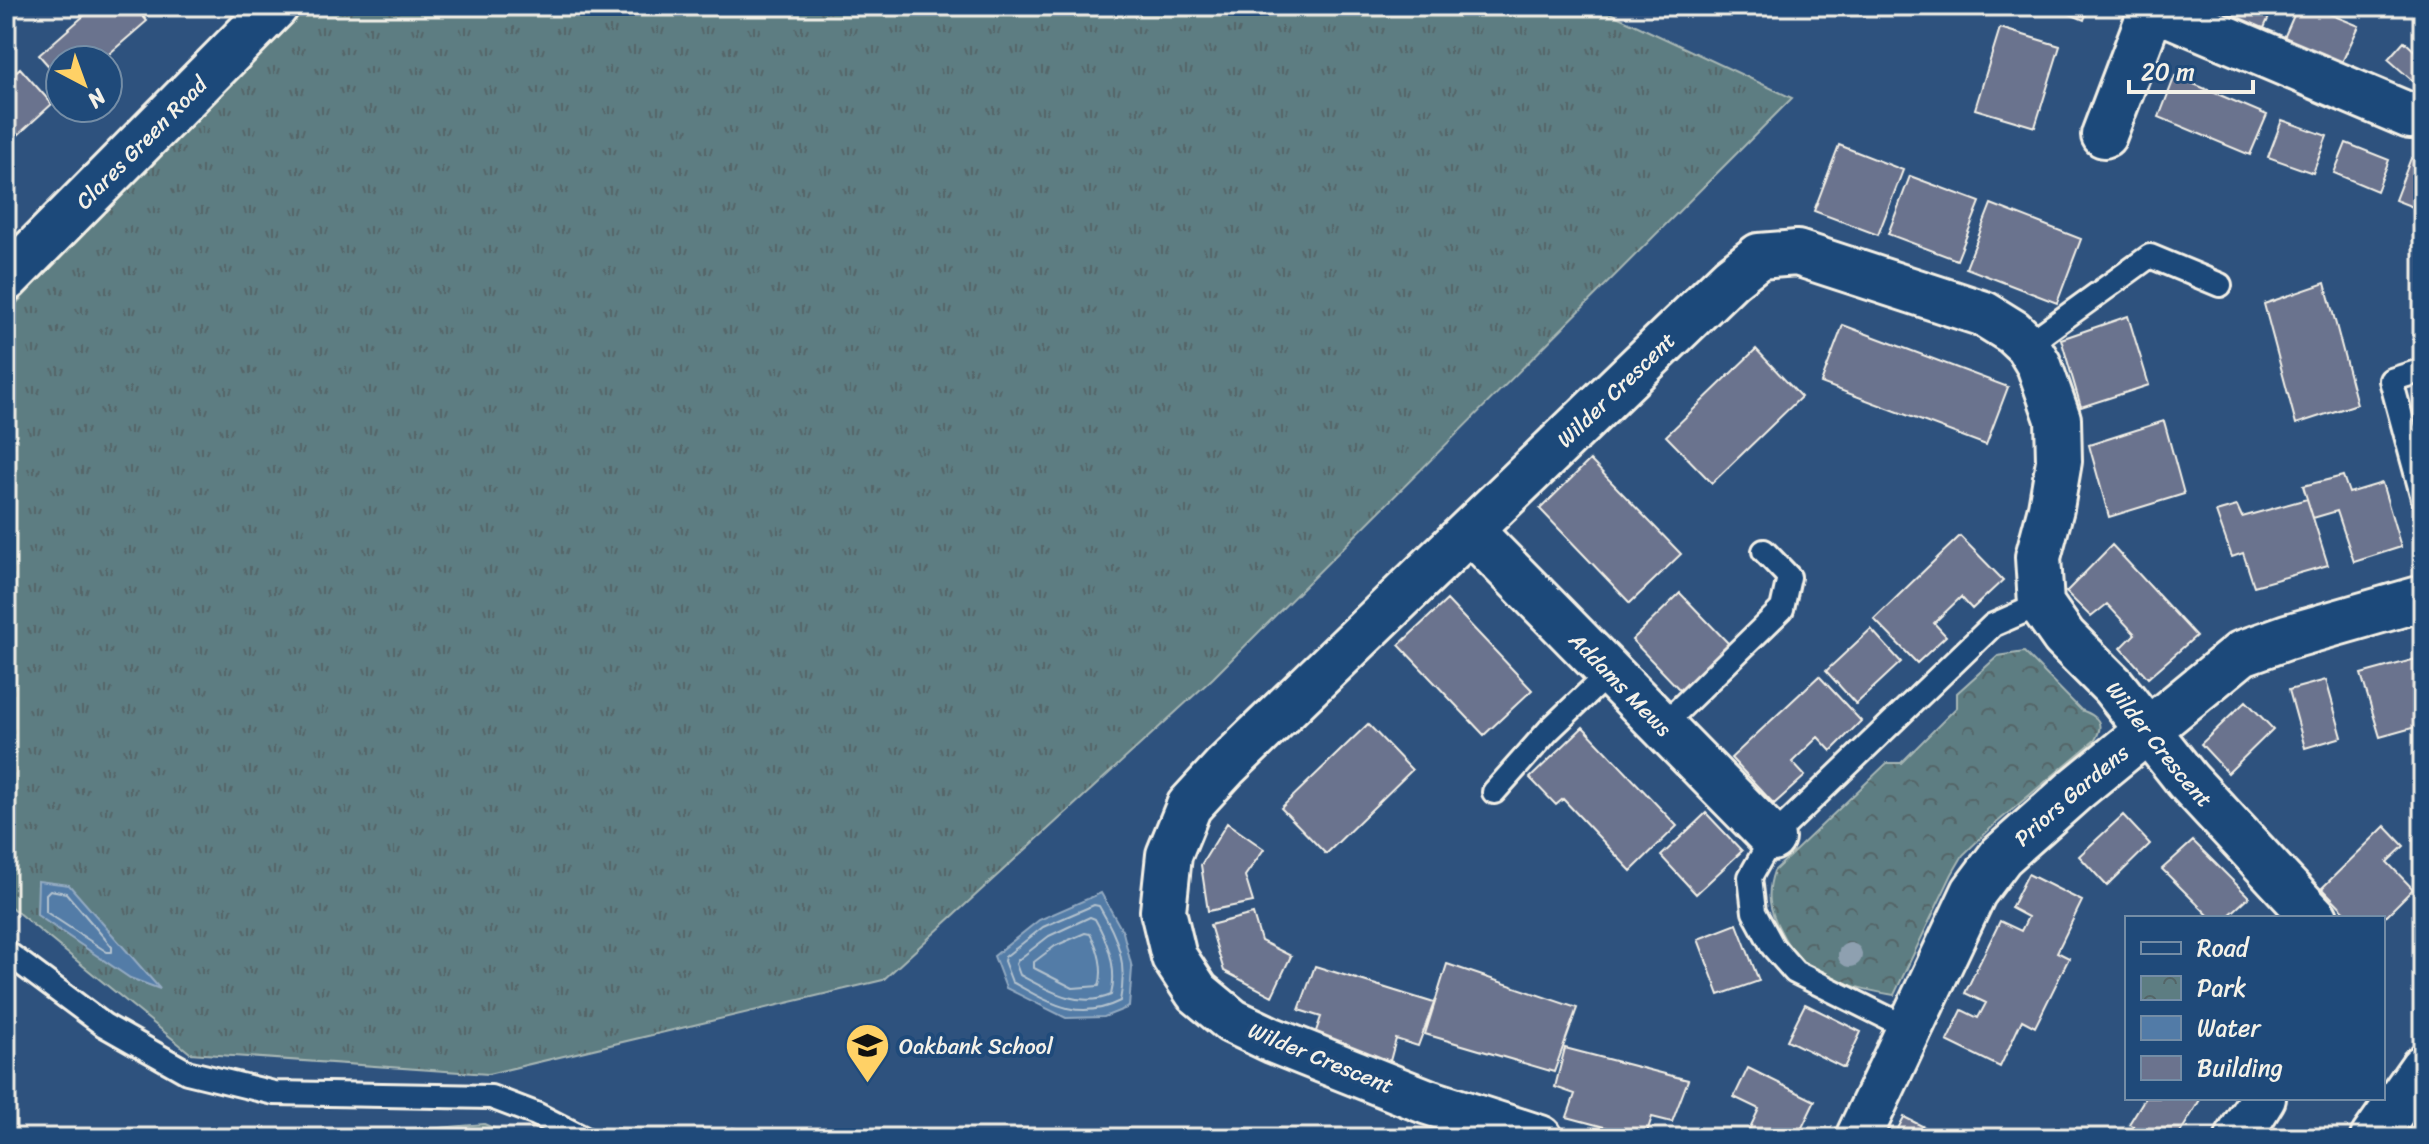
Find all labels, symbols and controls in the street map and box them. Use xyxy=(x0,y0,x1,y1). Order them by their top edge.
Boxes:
north arrow xyxy=(44,44,124,124)
scale bar xyxy=(2129,44,2253,94)
text: 20 m xyxy=(2141,51,2195,93)
street label: Clares Green Road xyxy=(65,65,218,219)
text: N xyxy=(78,78,116,119)
street label: Wilder Crescent xyxy=(1547,322,1685,457)
street label: Addams Mews xyxy=(1559,621,1682,746)
street label: Wilder Crescent xyxy=(2096,672,2223,817)
street label: Priors Gardens xyxy=(2004,733,2138,856)
legend xyxy=(2125,916,2385,1100)
text: Road xyxy=(2197,927,2251,969)
text: Park xyxy=(2197,967,2246,1009)
text: Water xyxy=(2197,1007,2262,1049)
street label: Wilder Crescent xyxy=(1242,1011,1400,1105)
school or university icon: Oakbank School xyxy=(844,1022,892,1085)
place label: Oakbank School xyxy=(899,1027,1054,1066)
text: Building xyxy=(2197,1047,2283,1089)

